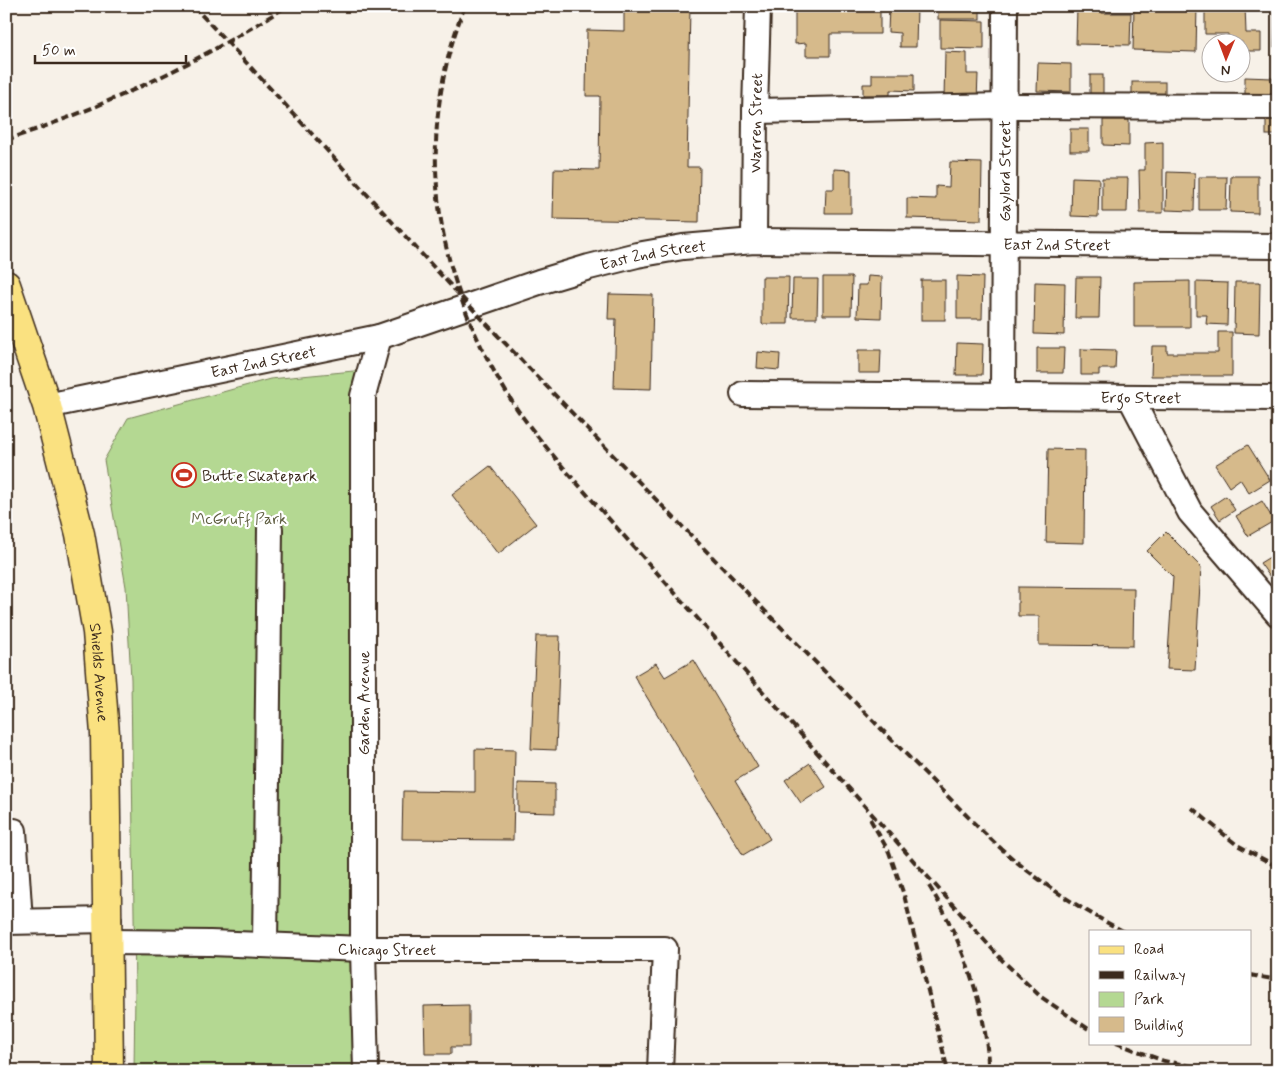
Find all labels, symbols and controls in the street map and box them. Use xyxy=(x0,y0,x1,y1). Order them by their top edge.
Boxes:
scale bar xyxy=(35,32,186,64)
north arrow xyxy=(1202,32,1252,82)
text: 50 m xyxy=(42,41,76,61)
text: N xyxy=(1221,61,1231,79)
street label: Warren Street xyxy=(746,73,768,173)
street label: Gaylord Street xyxy=(995,120,1016,222)
street label: East 2nd Street xyxy=(1003,234,1111,256)
street label: East 2nd Street xyxy=(598,236,707,276)
street label: East 2nd Street xyxy=(209,341,319,384)
street label: Ergo Street xyxy=(1100,388,1182,410)
sports icon: Butte Skatepark xyxy=(171,462,197,488)
place label: Butte Skatepark xyxy=(202,466,317,487)
park label: McGruff Park xyxy=(191,509,287,530)
street label: Shields Avenue xyxy=(84,622,113,723)
street label: Garden Avenue xyxy=(354,650,375,755)
legend xyxy=(1089,930,1252,1044)
street label: Chicago Street xyxy=(337,939,436,961)
text: Road xyxy=(1134,940,1164,960)
text: Railway xyxy=(1134,966,1186,986)
text: Park xyxy=(1134,990,1164,1010)
text: Building xyxy=(1134,1016,1184,1037)

